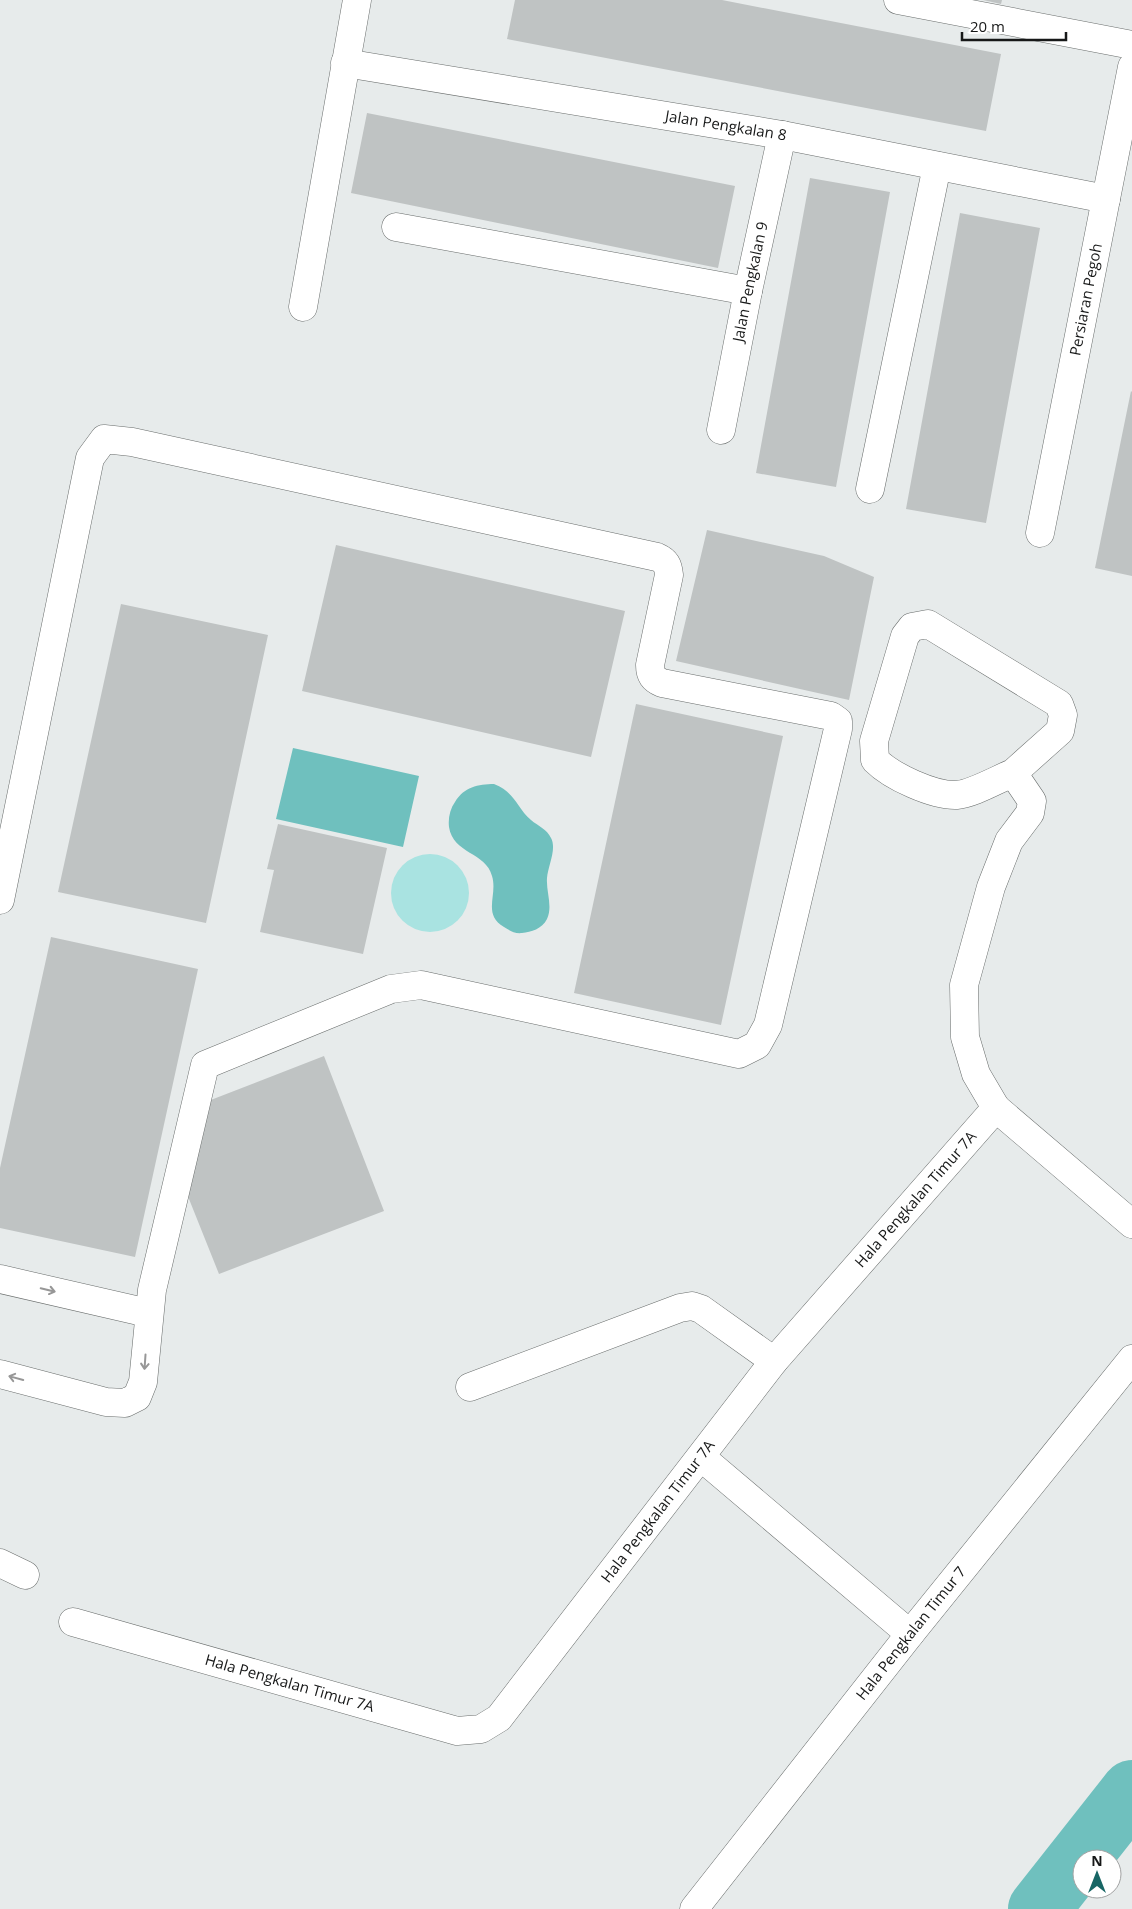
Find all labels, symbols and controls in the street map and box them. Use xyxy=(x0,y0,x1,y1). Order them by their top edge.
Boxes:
scale bar xyxy=(962,10,1066,42)
text: 20 m xyxy=(970,16,1005,36)
street label: Jalan Pengkalan 8 xyxy=(662,105,788,145)
street label: Jalan Pengkalan 9 xyxy=(727,220,772,346)
street label: Persiaran Pegoh xyxy=(1064,241,1106,357)
street label: Hala Pengkalan Timur 7A xyxy=(850,1126,981,1271)
one-way arrow xyxy=(39,1286,55,1295)
one-way arrow xyxy=(140,1353,149,1369)
one-way arrow xyxy=(8,1372,24,1382)
street label: Hala Pengkalan Timur 7A xyxy=(596,1435,719,1586)
street label: Hala Pengkalan Timur 7 xyxy=(851,1562,970,1704)
street label: Hala Pengkalan Timur 7A xyxy=(203,1649,377,1716)
north arrow xyxy=(1072,1849,1122,1899)
text: N xyxy=(1091,1851,1103,1870)

